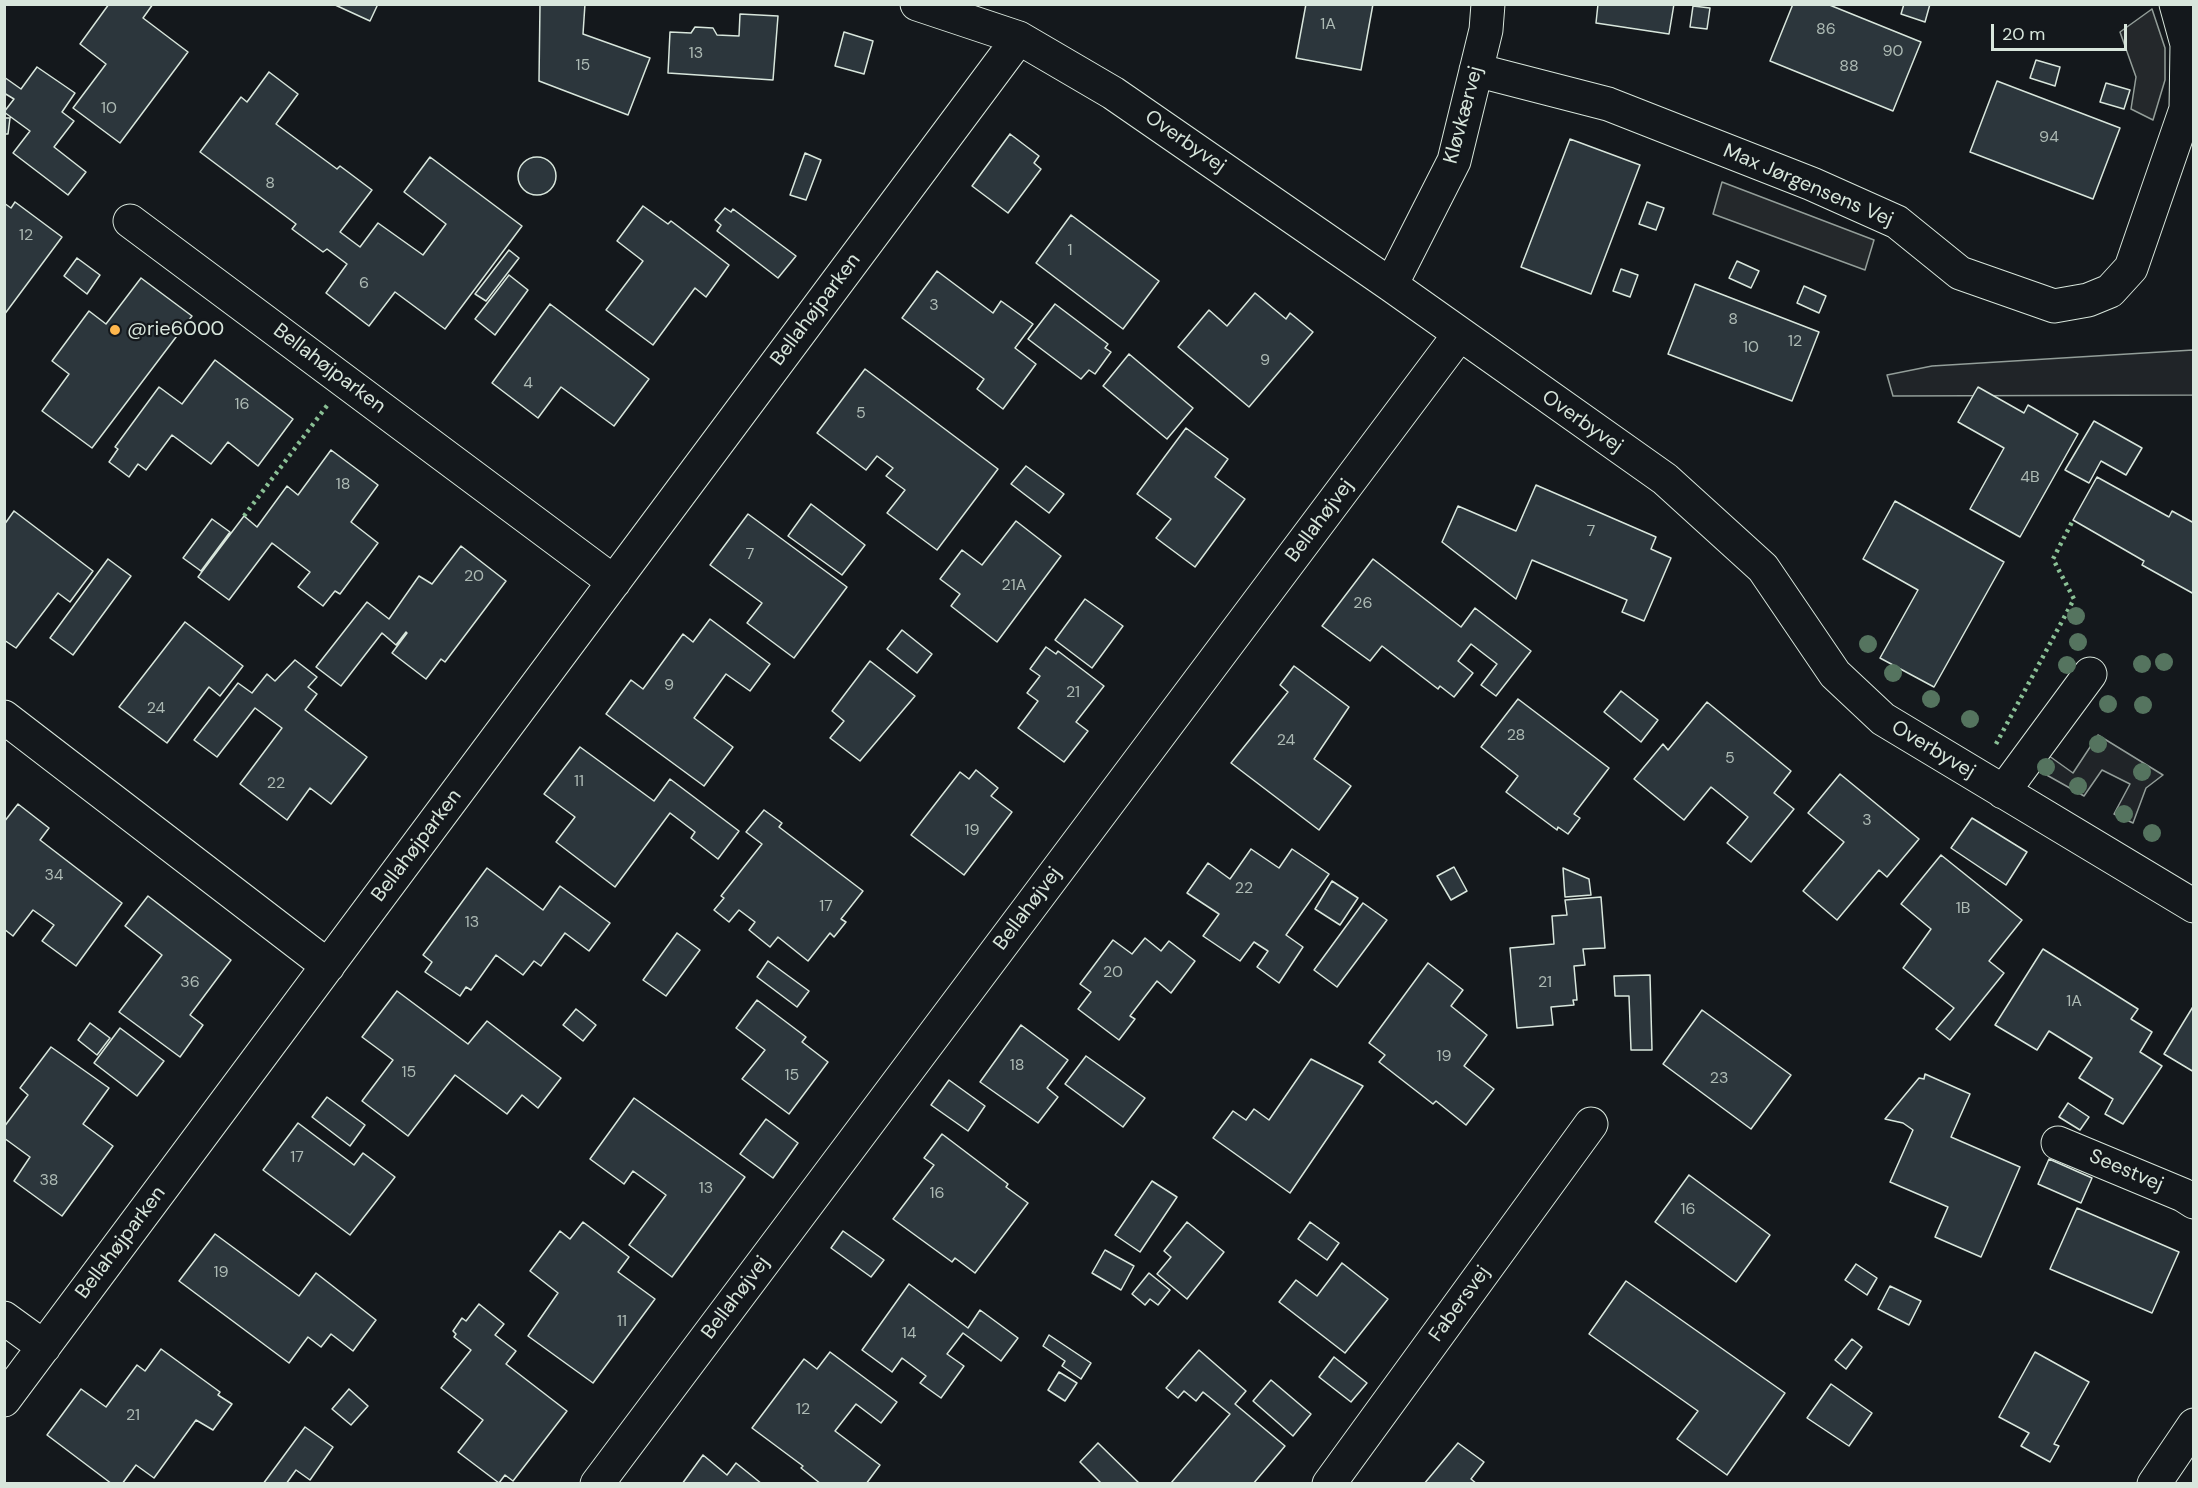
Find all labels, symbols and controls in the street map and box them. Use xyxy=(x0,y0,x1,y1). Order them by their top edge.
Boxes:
scale bar xyxy=(1994,12,2130,50)
house number: 1A xyxy=(1320,15,1336,35)
house number: 86 xyxy=(1816,20,1836,40)
text: 20 m xyxy=(2002,22,2045,46)
house number: 90 xyxy=(1883,42,1903,62)
house number: 13 xyxy=(689,44,703,64)
house number: 15 xyxy=(576,56,590,76)
house number: 88 xyxy=(1839,57,1859,77)
street label: Kløvkærvej xyxy=(1439,64,1489,166)
house number: 10 xyxy=(101,99,117,119)
street label: Overbyvej xyxy=(1140,105,1230,179)
house number: 94 xyxy=(2039,128,2059,148)
street label: Max Jørgensens Vej xyxy=(1719,139,1897,233)
house number: 8 xyxy=(265,174,275,194)
house number: 12 xyxy=(19,226,33,246)
house number: 1 xyxy=(1068,241,1072,261)
street label: Bellahøjparken xyxy=(766,249,866,371)
house number: 6 xyxy=(359,274,369,294)
house number: 3 xyxy=(929,296,939,316)
house number: 8 xyxy=(1728,310,1738,330)
place label: @rie6000 xyxy=(127,318,224,342)
street label: Bellahøjparken xyxy=(268,319,390,419)
marker: @rie6000 xyxy=(108,323,122,337)
house number: 12 xyxy=(1788,332,1802,352)
house number: 10 xyxy=(1743,338,1759,358)
house number: 9 xyxy=(1260,351,1270,371)
house number: 4 xyxy=(523,374,533,394)
street label: Overbyvej xyxy=(1537,385,1627,459)
house number: 16 xyxy=(234,395,250,415)
house number: 5 xyxy=(856,404,866,424)
house number: 4B xyxy=(2020,468,2040,488)
house number: 18 xyxy=(336,475,350,495)
street label: Bellahøjvej xyxy=(1281,475,1359,567)
house number: 7 xyxy=(1587,522,1595,542)
house number: 7 xyxy=(746,545,754,565)
house number: 20 xyxy=(464,567,484,587)
house number: 21A xyxy=(1002,576,1026,596)
house number: 26 xyxy=(1353,594,1373,614)
house number: 9 xyxy=(664,676,674,696)
house number: 21 xyxy=(1066,683,1080,703)
house number: 24 xyxy=(147,699,165,719)
street label: Overbyvej xyxy=(1887,716,1979,784)
house number: 28 xyxy=(1507,726,1525,746)
house number: 24 xyxy=(1277,731,1295,751)
house number: 5 xyxy=(1725,749,1735,769)
house number: 11 xyxy=(574,772,584,792)
house number: 22 xyxy=(267,774,285,794)
street label: Bellahøjparken xyxy=(367,785,467,907)
house number: 3 xyxy=(1862,811,1872,831)
house number: 19 xyxy=(964,821,980,841)
street label: Bellahøjvej xyxy=(989,863,1067,955)
house number: 34 xyxy=(44,866,64,886)
house number: 22 xyxy=(1235,879,1253,899)
house number: 17 xyxy=(819,897,833,917)
house number: 1B xyxy=(1956,899,1970,919)
house number: 13 xyxy=(465,913,479,933)
house number: 20 xyxy=(1103,963,1123,983)
house number: 36 xyxy=(180,973,200,993)
house number: 21 xyxy=(1538,973,1552,993)
house number: 1A xyxy=(2066,992,2082,1012)
house number: 19 xyxy=(1436,1047,1452,1067)
house number: 18 xyxy=(1010,1056,1024,1076)
house number: 15 xyxy=(402,1063,416,1083)
house number: 15 xyxy=(785,1066,799,1086)
house number: 23 xyxy=(1710,1069,1728,1089)
street label: Seestvej xyxy=(2085,1145,2167,1197)
house number: 17 xyxy=(290,1148,304,1168)
house number: 38 xyxy=(39,1171,59,1191)
house number: 13 xyxy=(699,1179,713,1199)
street label: Bellahøjparken xyxy=(71,1182,171,1304)
house number: 16 xyxy=(929,1184,945,1204)
house number: 16 xyxy=(1680,1200,1696,1220)
street label: Bellahøjvej xyxy=(697,1252,775,1344)
street label: Fabersvej xyxy=(1424,1261,1496,1347)
house number: 19 xyxy=(213,1263,229,1283)
house number: 11 xyxy=(617,1312,627,1332)
house number: 14 xyxy=(902,1324,916,1344)
house number: 12 xyxy=(796,1400,810,1420)
house number: 21 xyxy=(126,1406,140,1426)

